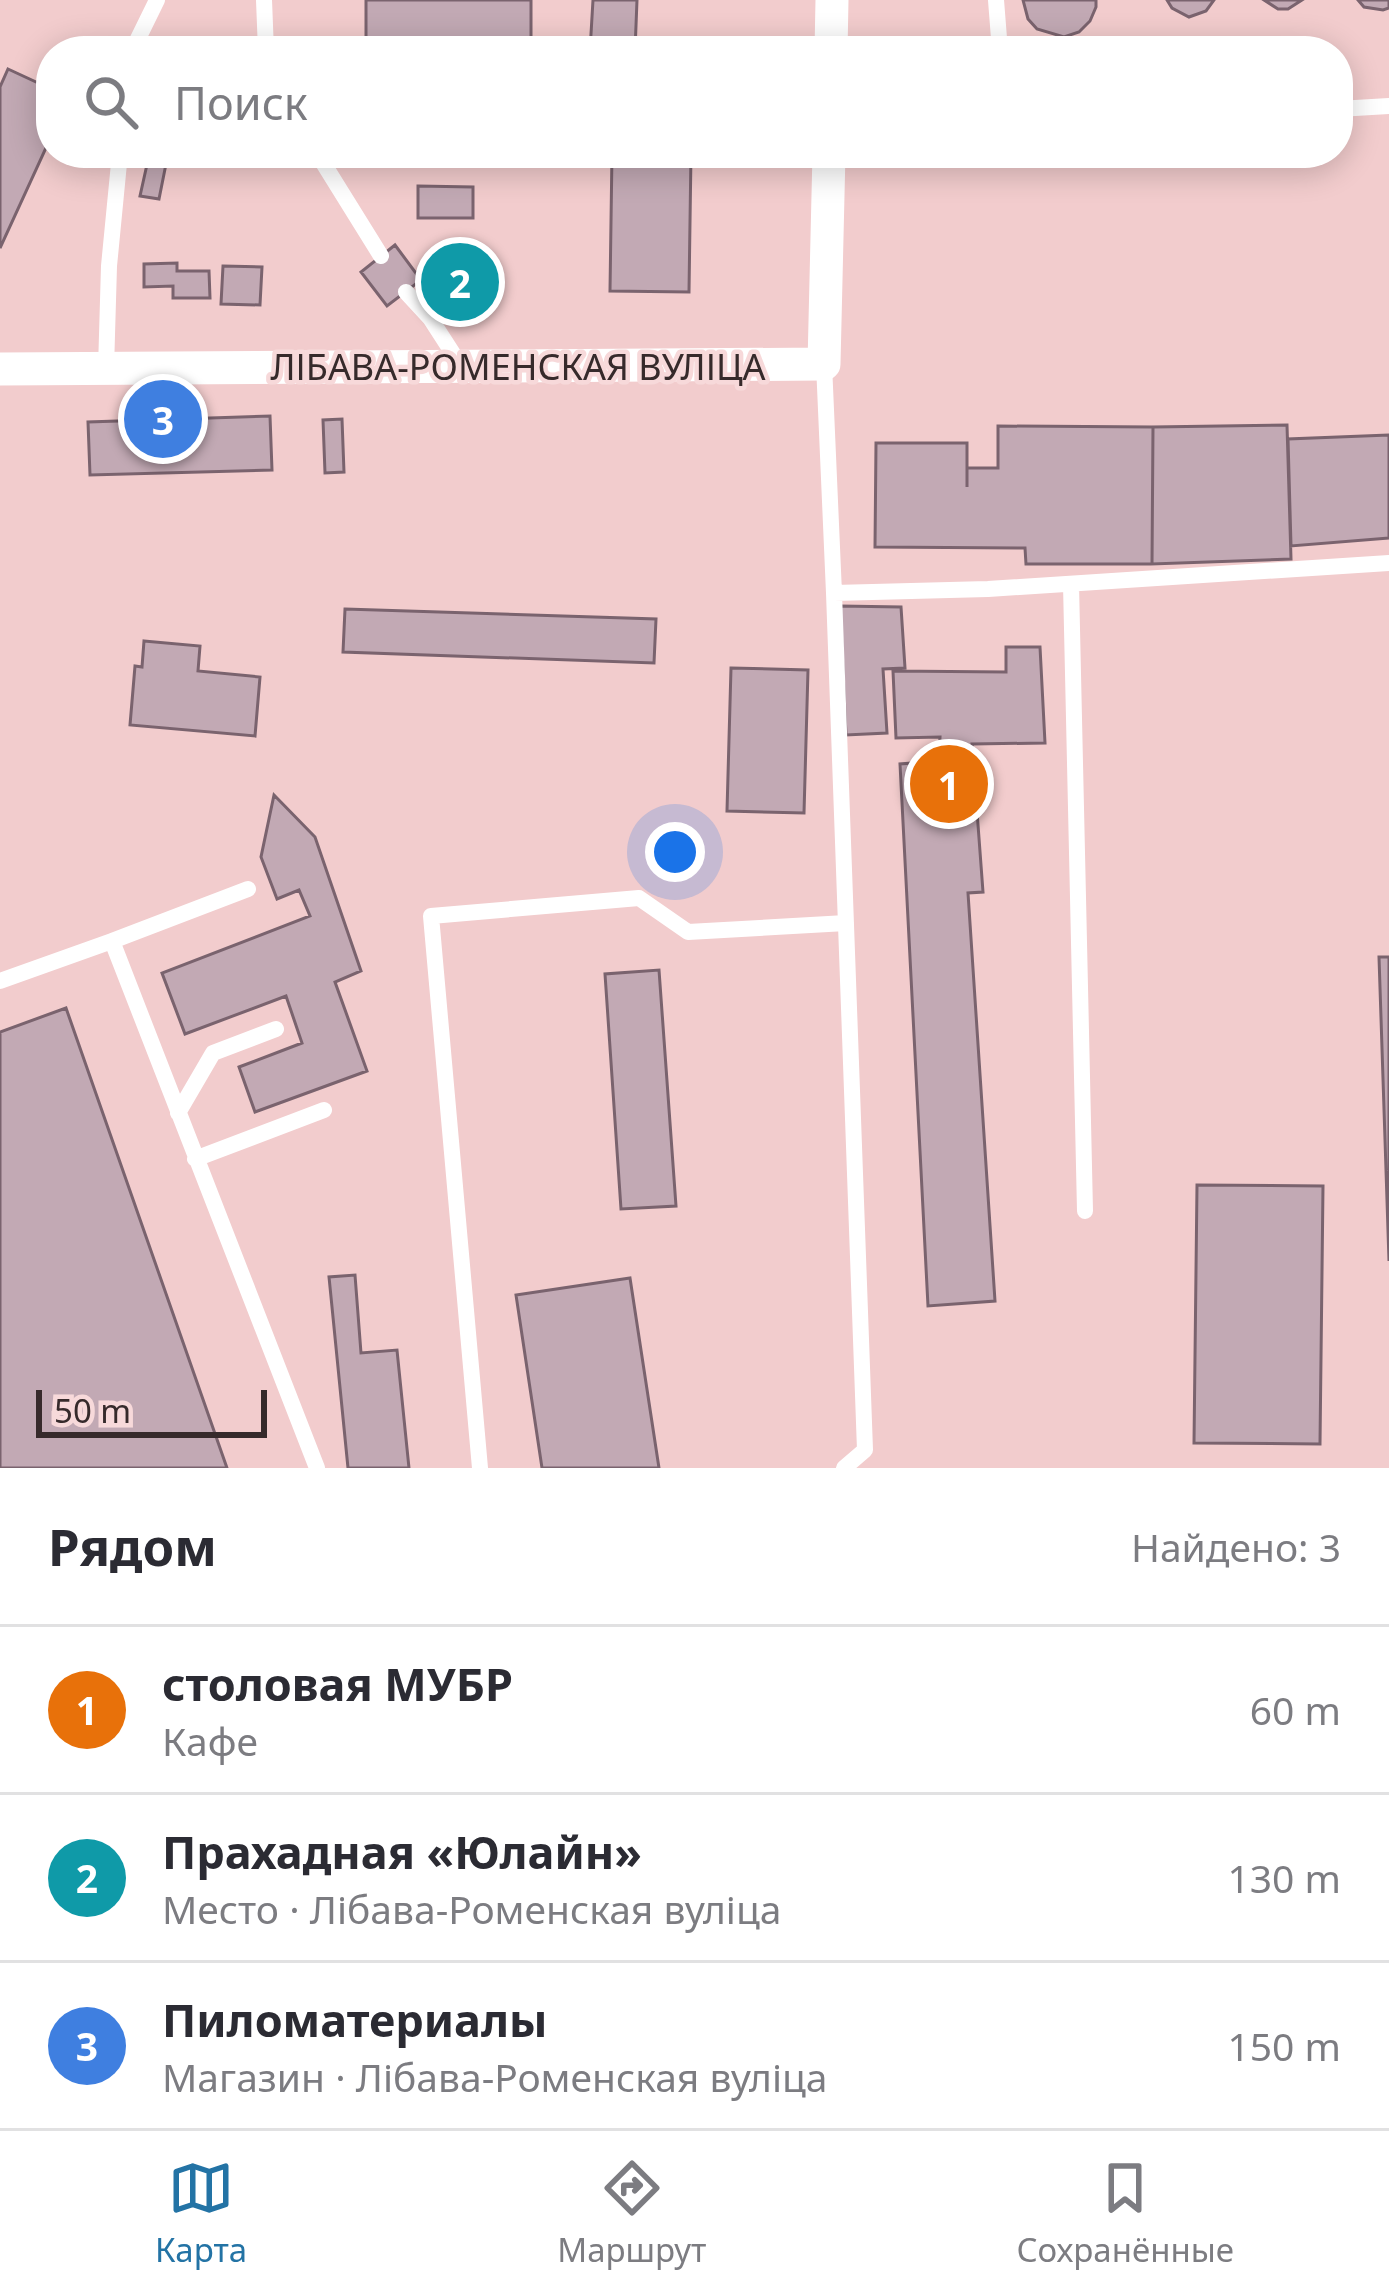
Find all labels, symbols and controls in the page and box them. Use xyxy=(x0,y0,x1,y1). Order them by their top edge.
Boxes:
search box xyxy=(36,36,1353,168)
icon: search xyxy=(78,69,144,135)
text: Поиск xyxy=(174,72,308,133)
pin: 2 xyxy=(421,237,499,327)
street label: ЛІБАВА-РОМЕНСКАЯ ВУЛІЦА xyxy=(270,342,766,391)
pin: 3 xyxy=(124,374,202,464)
pin: 1 xyxy=(910,739,988,829)
your location xyxy=(645,822,705,882)
scale bar xyxy=(36,1384,267,1437)
text: 50 m xyxy=(54,1388,131,1433)
text: Рядом xyxy=(48,1511,217,1581)
text: Найдено: 3 xyxy=(1131,1520,1341,1573)
text: столовая МУБР xyxy=(162,1653,513,1714)
text: 1 xyxy=(76,1683,98,1736)
text: 60 m xyxy=(1250,1683,1341,1736)
text: Кафе xyxy=(162,1714,258,1767)
text: Прахадная «Юлайн» xyxy=(162,1821,642,1882)
text: 2 xyxy=(76,1851,98,1904)
text: 130 m xyxy=(1227,1851,1341,1904)
text: Место · Лібава-Роменская вуліца xyxy=(162,1882,781,1935)
text: Пиломатериалы xyxy=(162,1989,547,2050)
text: 3 xyxy=(76,2019,98,2072)
text: 150 m xyxy=(1227,2019,1341,2072)
text: Магазин · Лібава-Роменская вуліца xyxy=(162,2050,828,2103)
tab: Карта xyxy=(155,2155,247,2272)
tab: Маршрут xyxy=(557,2155,706,2272)
tab: Сохранённые xyxy=(1016,2155,1234,2272)

